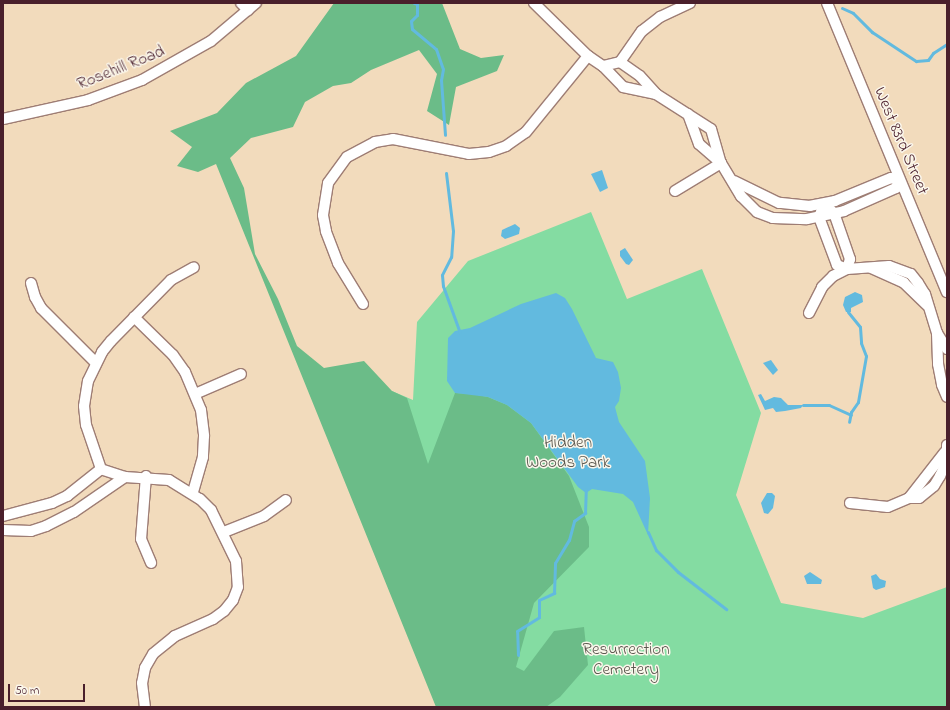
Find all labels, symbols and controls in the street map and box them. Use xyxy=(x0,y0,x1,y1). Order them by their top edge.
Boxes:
street label: Rosehill Road xyxy=(74,41,168,95)
street label: West 83rd Street xyxy=(869,84,933,198)
park label: Hidden Woods Park xyxy=(526,433,610,473)
park label: Resurrection Cemetery xyxy=(582,640,670,680)
scale bar xyxy=(10,676,87,702)
text: 50 m xyxy=(15,682,39,700)

